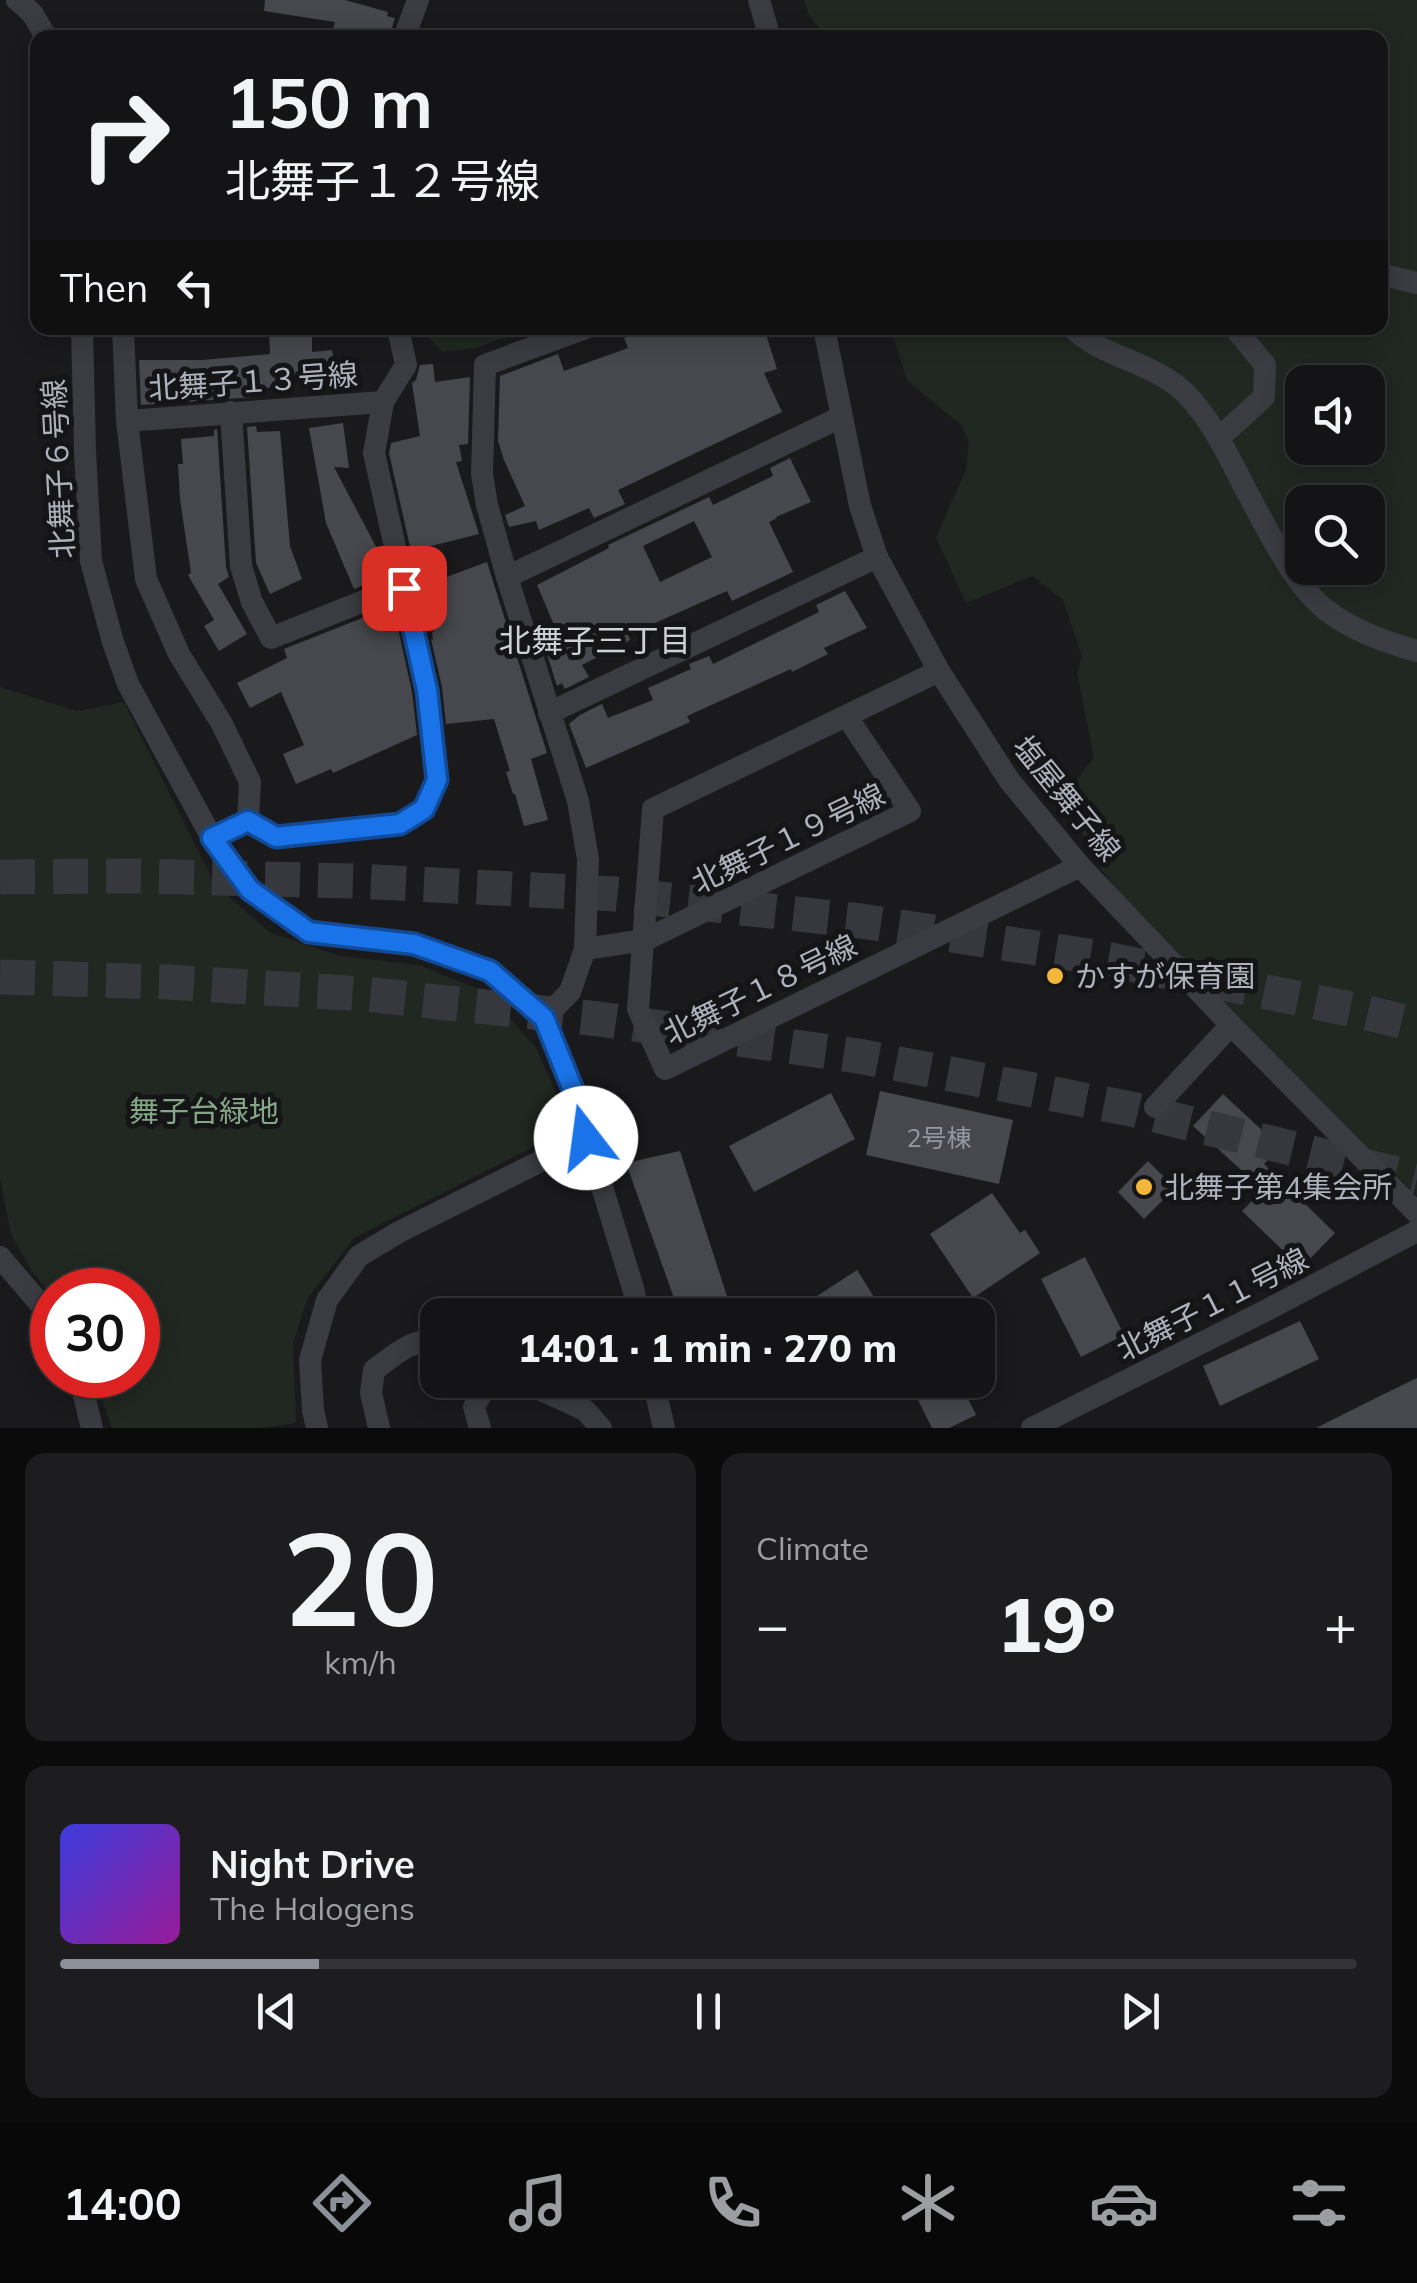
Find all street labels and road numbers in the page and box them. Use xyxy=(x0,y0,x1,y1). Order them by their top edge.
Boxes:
street label: 北舞子１３号線 xyxy=(147,355,359,407)
street label: 北舞子６号線 xyxy=(34,378,82,560)
street label: 塩屋舞子線 xyxy=(1005,728,1129,868)
street label: 北舞子１９号線 xyxy=(685,775,891,901)
street label: 北舞子１８号線 xyxy=(657,926,863,1052)
street label: 北舞子１１号線 xyxy=(1110,1239,1314,1369)

